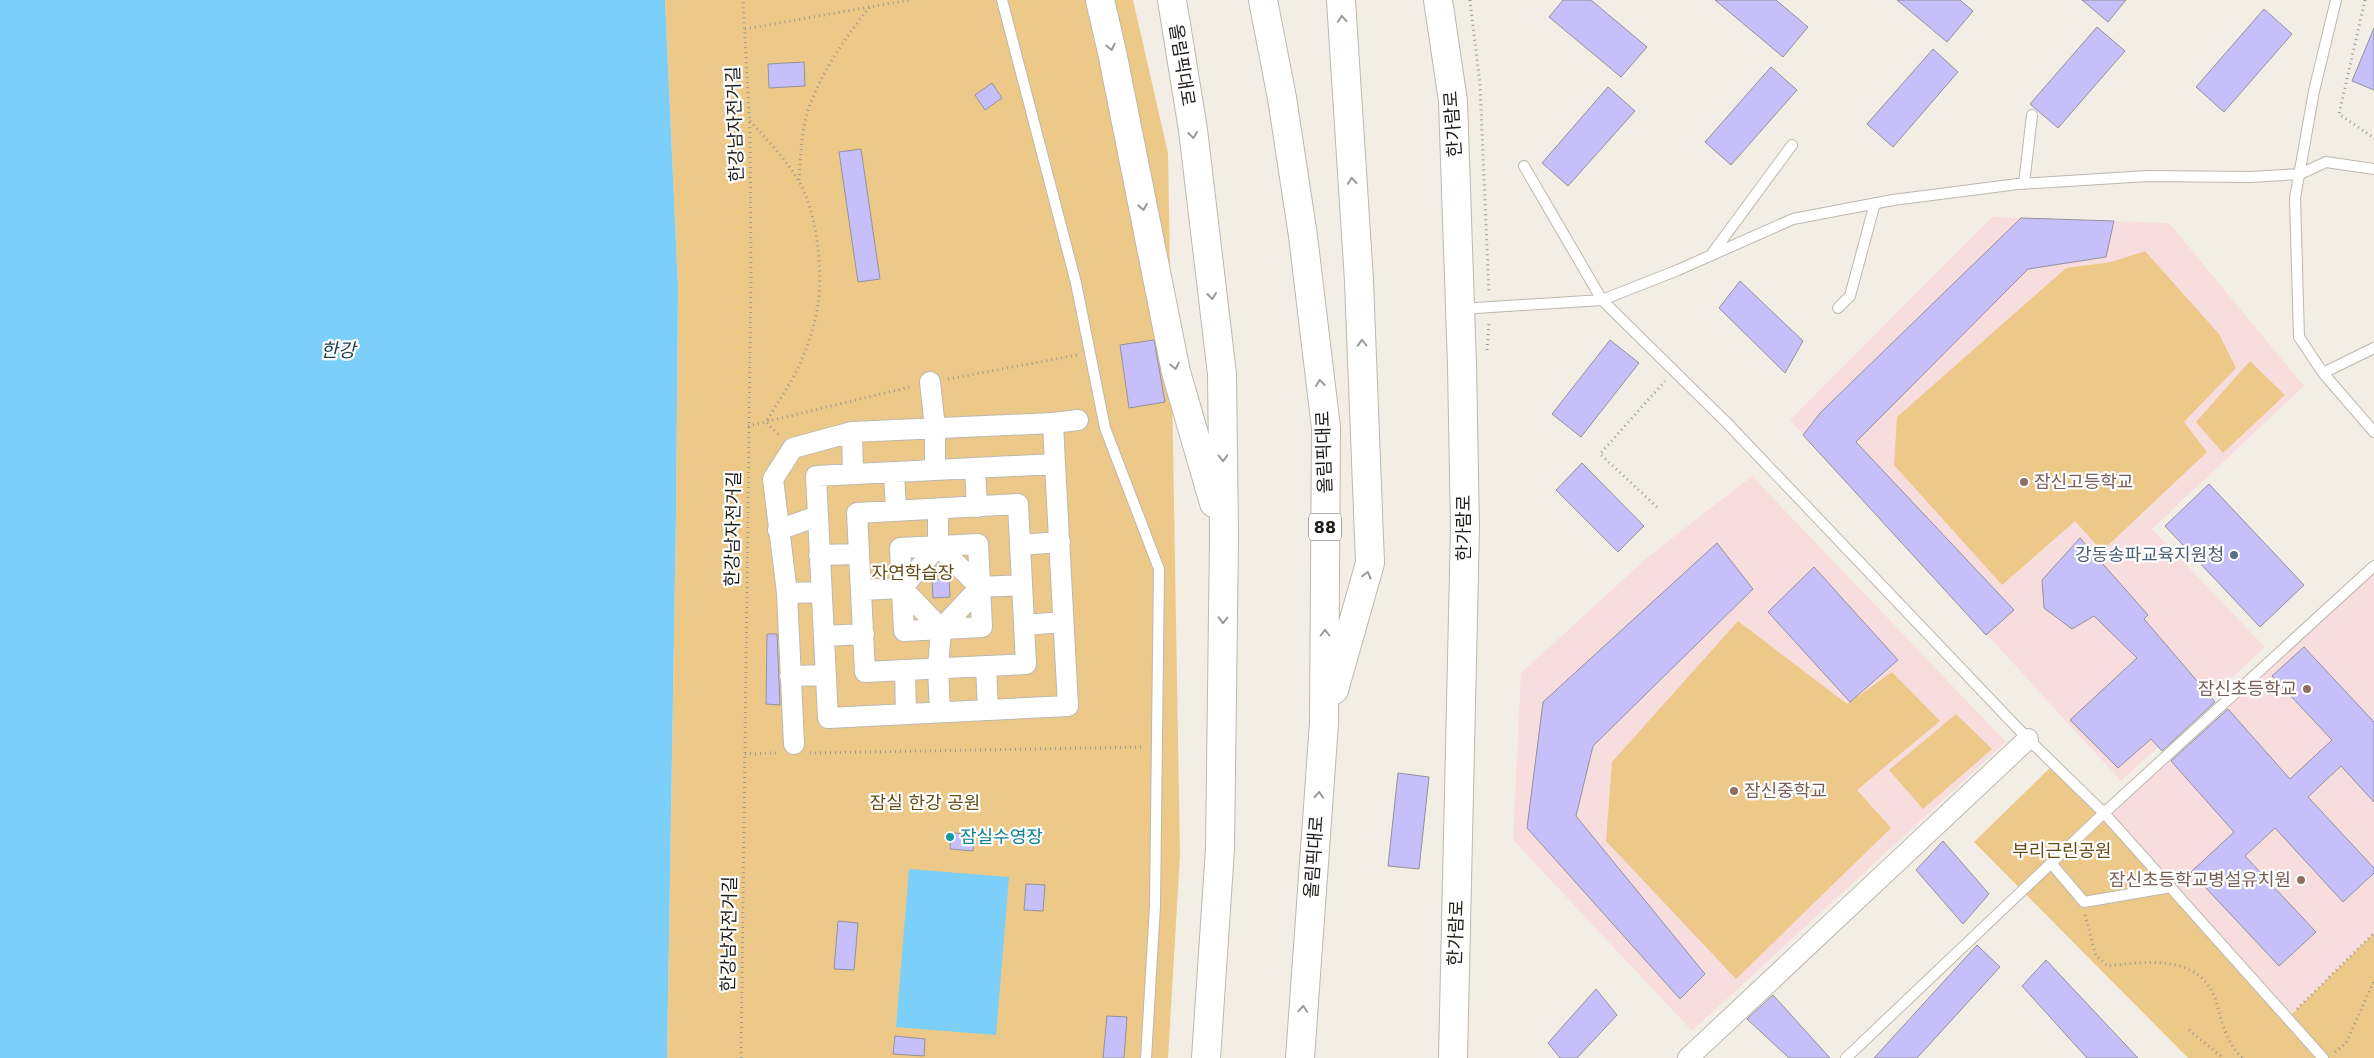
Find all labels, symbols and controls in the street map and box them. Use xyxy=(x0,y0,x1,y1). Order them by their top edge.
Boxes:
one-way arrow xyxy=(1336,15,1347,23)
street label: 올림픽대로 xyxy=(1166,22,1199,107)
one-way arrow xyxy=(1105,43,1116,52)
street label: 한강남자전거길 xyxy=(722,66,747,182)
street label: 한가람로 xyxy=(1440,90,1465,158)
one-way arrow xyxy=(1187,131,1198,139)
one-way arrow xyxy=(1347,177,1358,185)
one-way arrow xyxy=(1138,202,1148,211)
one-way arrow xyxy=(1206,292,1217,300)
water label: 한강 xyxy=(321,339,358,361)
one-way arrow xyxy=(1356,339,1367,347)
one-way arrow xyxy=(1169,362,1180,370)
one-way arrow xyxy=(1315,379,1326,387)
street label: 올림픽대로 xyxy=(1312,410,1335,494)
one-way arrow xyxy=(1218,454,1228,462)
street label: 한강남자전거길 xyxy=(721,471,744,587)
place label: 잠신고등학교 xyxy=(2034,471,2133,492)
marker: 잠신고등학교 xyxy=(2018,476,2030,488)
street label: 한가람로 xyxy=(1453,495,1474,561)
road number: 88 xyxy=(1309,514,1341,540)
place label: 강동송파교육지원청 xyxy=(2075,544,2224,565)
marker: 강동송파교육지원청 xyxy=(2228,549,2240,561)
park label: 자연학습장 xyxy=(872,562,954,583)
one-way arrow xyxy=(1361,572,1371,580)
one-way arrow xyxy=(1218,617,1228,625)
one-way arrow xyxy=(1320,628,1330,636)
place label: 잠신초등학교 xyxy=(2198,678,2297,699)
marker: 잠신초등학교 xyxy=(2301,683,2313,695)
place label: 잠신중학교 xyxy=(1744,780,1827,801)
marker: 잠신중학교 xyxy=(1728,785,1740,797)
one-way arrow xyxy=(1313,791,1324,799)
park label: 잠실 한강 공원 xyxy=(870,792,980,813)
street label: 올림픽대로 xyxy=(1300,815,1327,899)
place label: 잠실수영장 xyxy=(960,826,1043,847)
marker: 잠실수영장 xyxy=(944,831,956,843)
park label: 부리근린공원 xyxy=(2012,840,2112,861)
place label: 잠신초등학교병설유치원 xyxy=(2109,869,2291,890)
marker: 잠신초등학교병설유치원 xyxy=(2295,874,2307,886)
street label: 한강남자전거길 xyxy=(717,876,740,992)
street label: 한가람로 xyxy=(1444,900,1467,966)
one-way arrow xyxy=(1298,1005,1309,1013)

